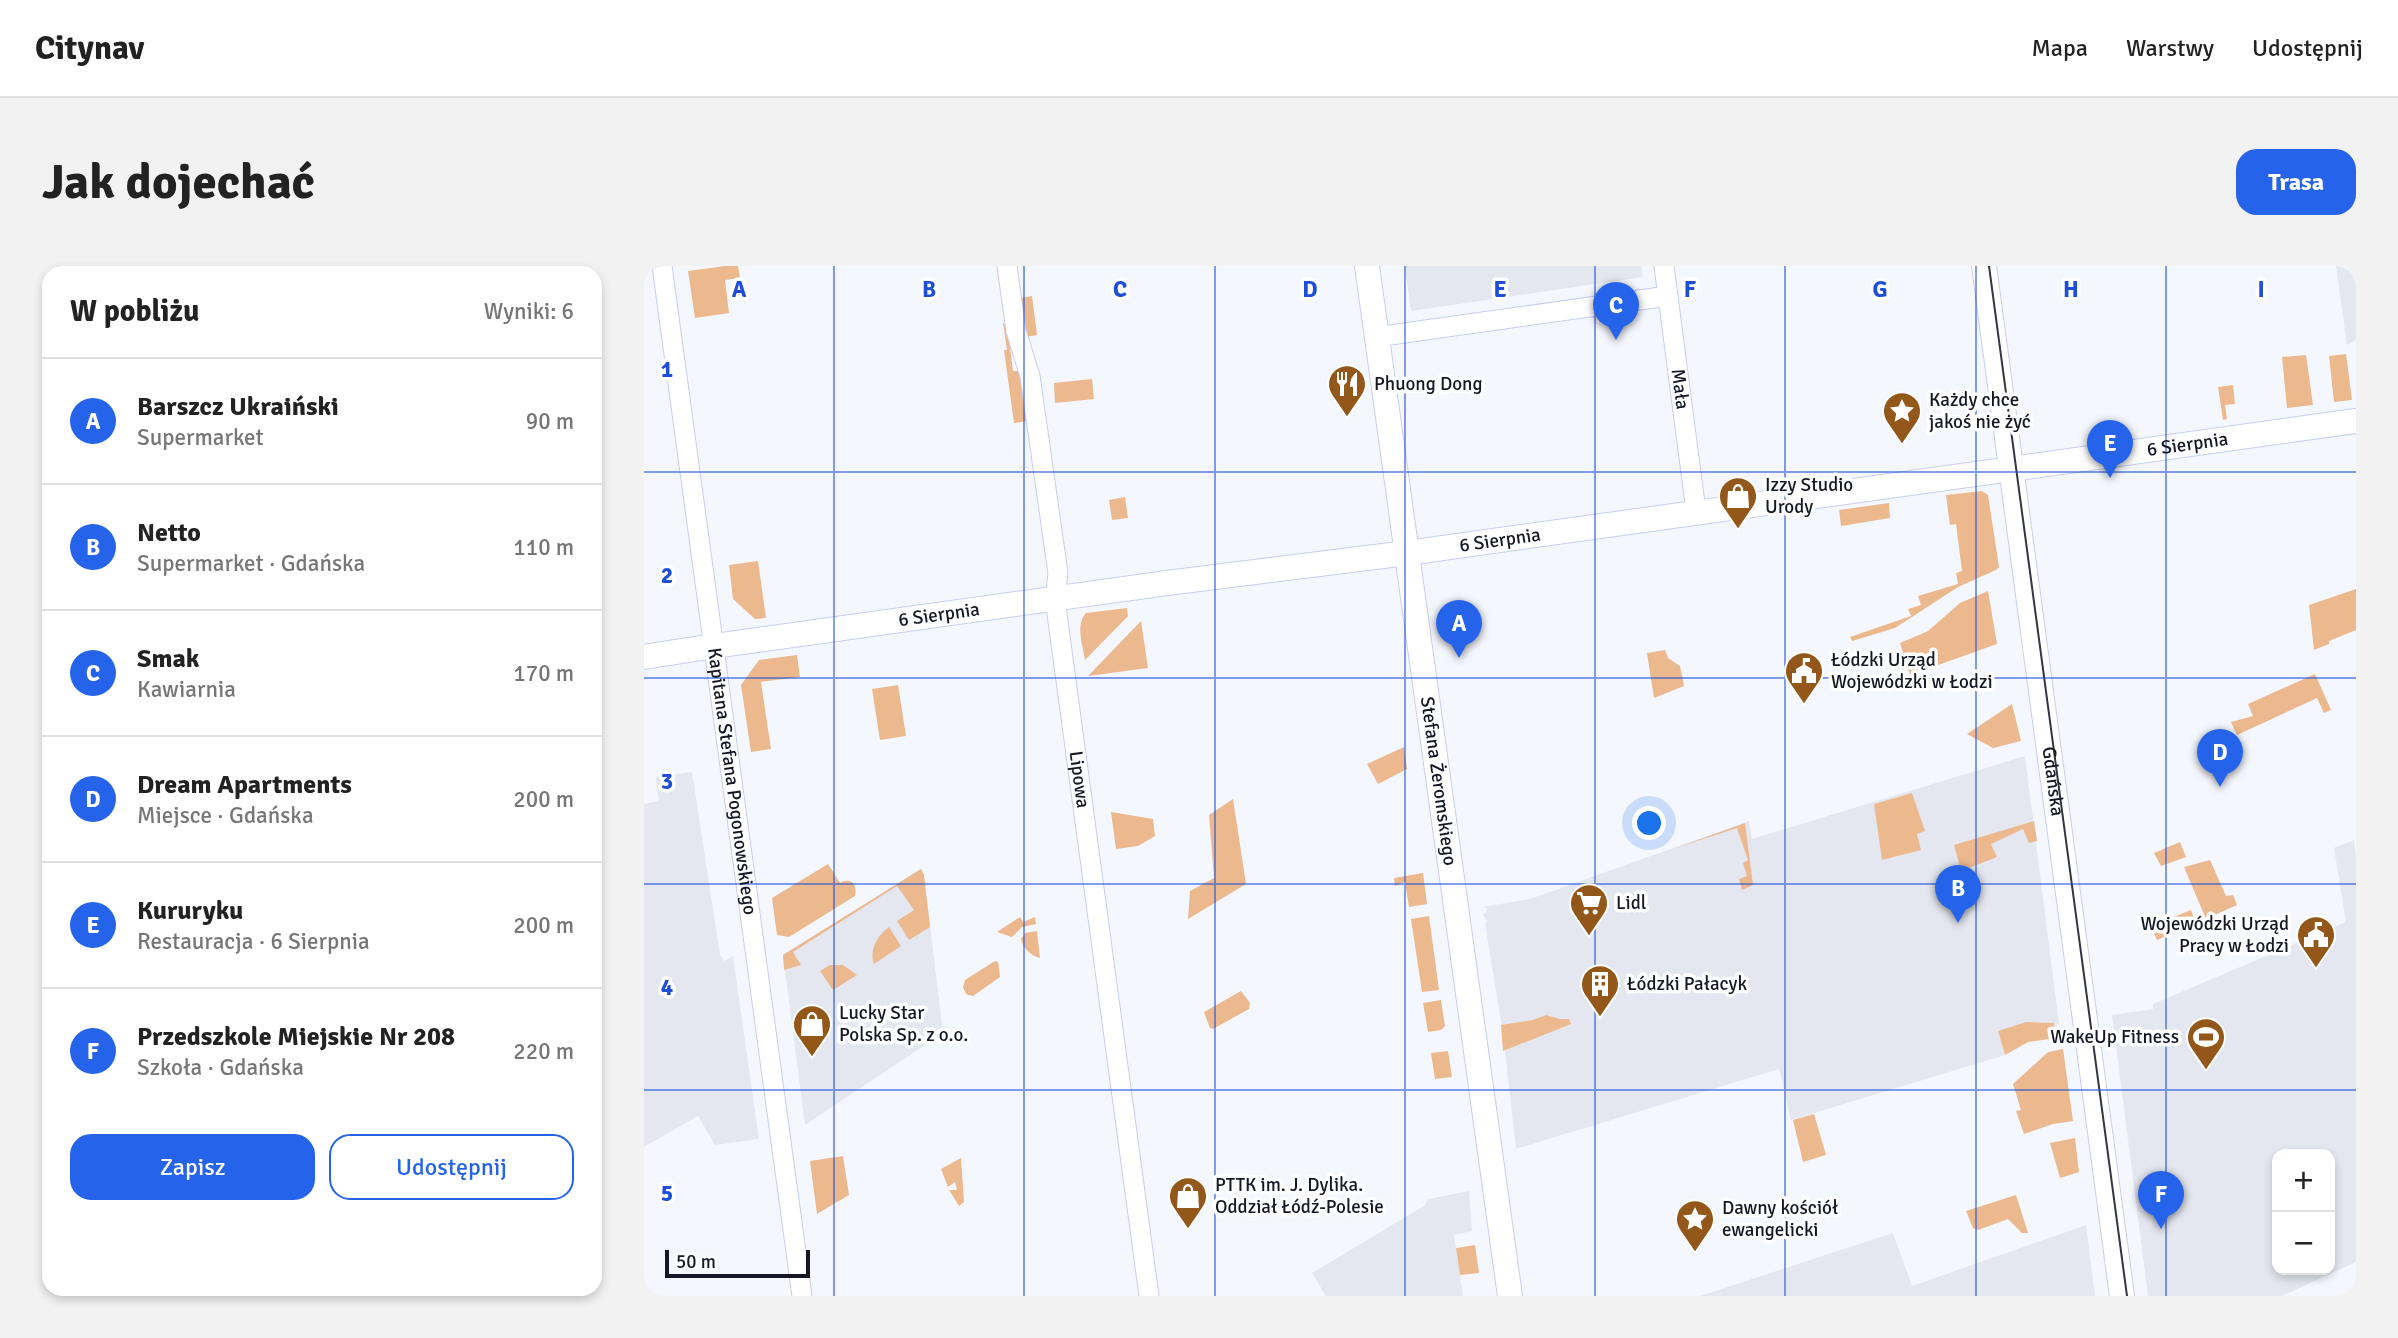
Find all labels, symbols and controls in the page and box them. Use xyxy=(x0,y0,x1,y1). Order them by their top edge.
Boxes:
text: Citynav xyxy=(35,28,144,69)
text: Mapa xyxy=(2031,33,2088,63)
text: Warstwy xyxy=(2126,33,2214,63)
text: Udostępnij xyxy=(2252,33,2363,63)
button: Trasa xyxy=(2236,149,2356,215)
text: Jak dojechać xyxy=(42,152,315,212)
text: A xyxy=(732,275,747,304)
text: B xyxy=(922,275,936,304)
text: C xyxy=(1113,275,1127,304)
text: D xyxy=(1302,275,1318,304)
text: E xyxy=(1493,275,1507,304)
text: F xyxy=(1684,275,1696,304)
text: G xyxy=(1872,275,1888,304)
text: H xyxy=(2063,275,2079,304)
text: I xyxy=(2257,275,2265,304)
pin: C xyxy=(1593,282,1639,340)
text: W pobliżu xyxy=(70,293,199,330)
text: Wyniki: 6 xyxy=(484,297,574,326)
text: 1 xyxy=(661,355,673,384)
restaurant icon: Phuong Dong xyxy=(1326,363,1368,418)
street label: Mała xyxy=(1666,367,1695,411)
place label: Phuong Dong xyxy=(1374,372,1483,396)
place label: Każdy chce jakoś nie żyć xyxy=(1929,388,2031,434)
place icon: Każdy chce jakoś nie żyć xyxy=(1881,390,1923,445)
text: Barszcz Ukraiński xyxy=(137,391,339,423)
text: A xyxy=(86,407,100,436)
text: 90 m xyxy=(526,407,574,436)
pin: E xyxy=(2087,420,2133,478)
text: Supermarket xyxy=(137,423,264,452)
street label: 6 Sierpnia xyxy=(2145,427,2230,462)
place label: Izzy Studio Urody xyxy=(1765,473,1853,519)
shop icon: Izzy Studio Urody xyxy=(1717,475,1759,530)
text: Netto xyxy=(137,517,201,549)
street label: 6 Sierpnia xyxy=(1458,523,1542,558)
text: B xyxy=(86,533,100,562)
text: 110 m xyxy=(513,533,574,562)
text: Supermarket · Gdańska xyxy=(137,549,365,578)
text: 2 xyxy=(661,561,673,590)
street label: 6 Sierpnia xyxy=(897,597,981,632)
pin: A xyxy=(1436,600,1482,658)
text: Smak xyxy=(137,643,199,675)
street label: Kapitana Stefana Pogonowskiego xyxy=(702,646,762,917)
place label: Łódzki Urząd Wojewódzki w Łodzi xyxy=(1831,648,1993,694)
public building icon: Łódzki Urząd Wojewódzki w Łodzi xyxy=(1783,650,1825,705)
text: C xyxy=(86,659,100,688)
text: 170 m xyxy=(513,659,574,688)
text: Kawiarnia xyxy=(137,675,236,704)
street label: Stefana Żeromskiego xyxy=(1415,695,1462,867)
pin: D xyxy=(2197,729,2243,787)
street label: Gdańska xyxy=(2037,745,2070,818)
street label: Lipowa xyxy=(1064,749,1095,810)
text: 3 xyxy=(661,767,673,796)
text: Dream Apartments xyxy=(137,769,352,801)
text: D xyxy=(85,785,101,814)
text: 200 m xyxy=(513,785,574,814)
text: Miejsce · Gdańska xyxy=(137,801,314,830)
your location xyxy=(1632,806,1666,840)
pin: B xyxy=(1935,865,1981,923)
supermarket icon: Lidl xyxy=(1568,882,1610,937)
place label: Lidl xyxy=(1616,891,1646,915)
text: Kururyku xyxy=(137,895,243,927)
text: E xyxy=(86,911,100,940)
text: 200 m xyxy=(513,911,574,940)
place label: Wojewódzki Urząd Pracy w Łodzi xyxy=(2140,912,2289,958)
public building icon: Wojewódzki Urząd Pracy w Łodzi xyxy=(2295,914,2337,969)
text: Restauracja · 6 Sierpnia xyxy=(137,927,370,956)
building icon: Łódzki Pałacyk xyxy=(1579,963,1621,1018)
place label: Łódzki Pałacyk xyxy=(1627,972,1747,996)
text: 4 xyxy=(661,973,673,1002)
place label: Lucky Star Polska Sp. z o.o. xyxy=(839,1001,968,1047)
shop icon: Lucky Star Polska Sp. z o.o. xyxy=(791,1003,833,1058)
sports icon: WakeUp Fitness xyxy=(2185,1016,2227,1071)
text: Przedszkole Miejskie Nr 208 xyxy=(137,1021,455,1053)
place label: WakeUp Fitness xyxy=(2050,1025,2179,1049)
text: F xyxy=(87,1037,99,1066)
text: 220 m xyxy=(513,1037,574,1066)
text: Szkoła · Gdańska xyxy=(137,1053,304,1082)
button: Zapisz xyxy=(70,1134,315,1200)
button: Udostępnij xyxy=(329,1134,574,1200)
map controls xyxy=(2272,1149,2335,1275)
button: + xyxy=(2272,1149,2335,1212)
pin: F xyxy=(2138,1171,2184,1229)
place label: PTTK im. J. Dylika. Oddział Łódź-Polesie xyxy=(1215,1173,1384,1219)
shop icon: PTTK im. J. Dylika. Oddział Łódź-Polesie xyxy=(1167,1175,1209,1230)
text: 5 xyxy=(661,1179,673,1208)
place label: Dawny kościół ewangelicki xyxy=(1722,1196,1838,1242)
place icon: Dawny kościół ewangelicki xyxy=(1674,1198,1716,1253)
button: − xyxy=(2272,1212,2335,1275)
scale bar xyxy=(665,1247,810,1279)
text: 50 m xyxy=(676,1250,716,1274)

